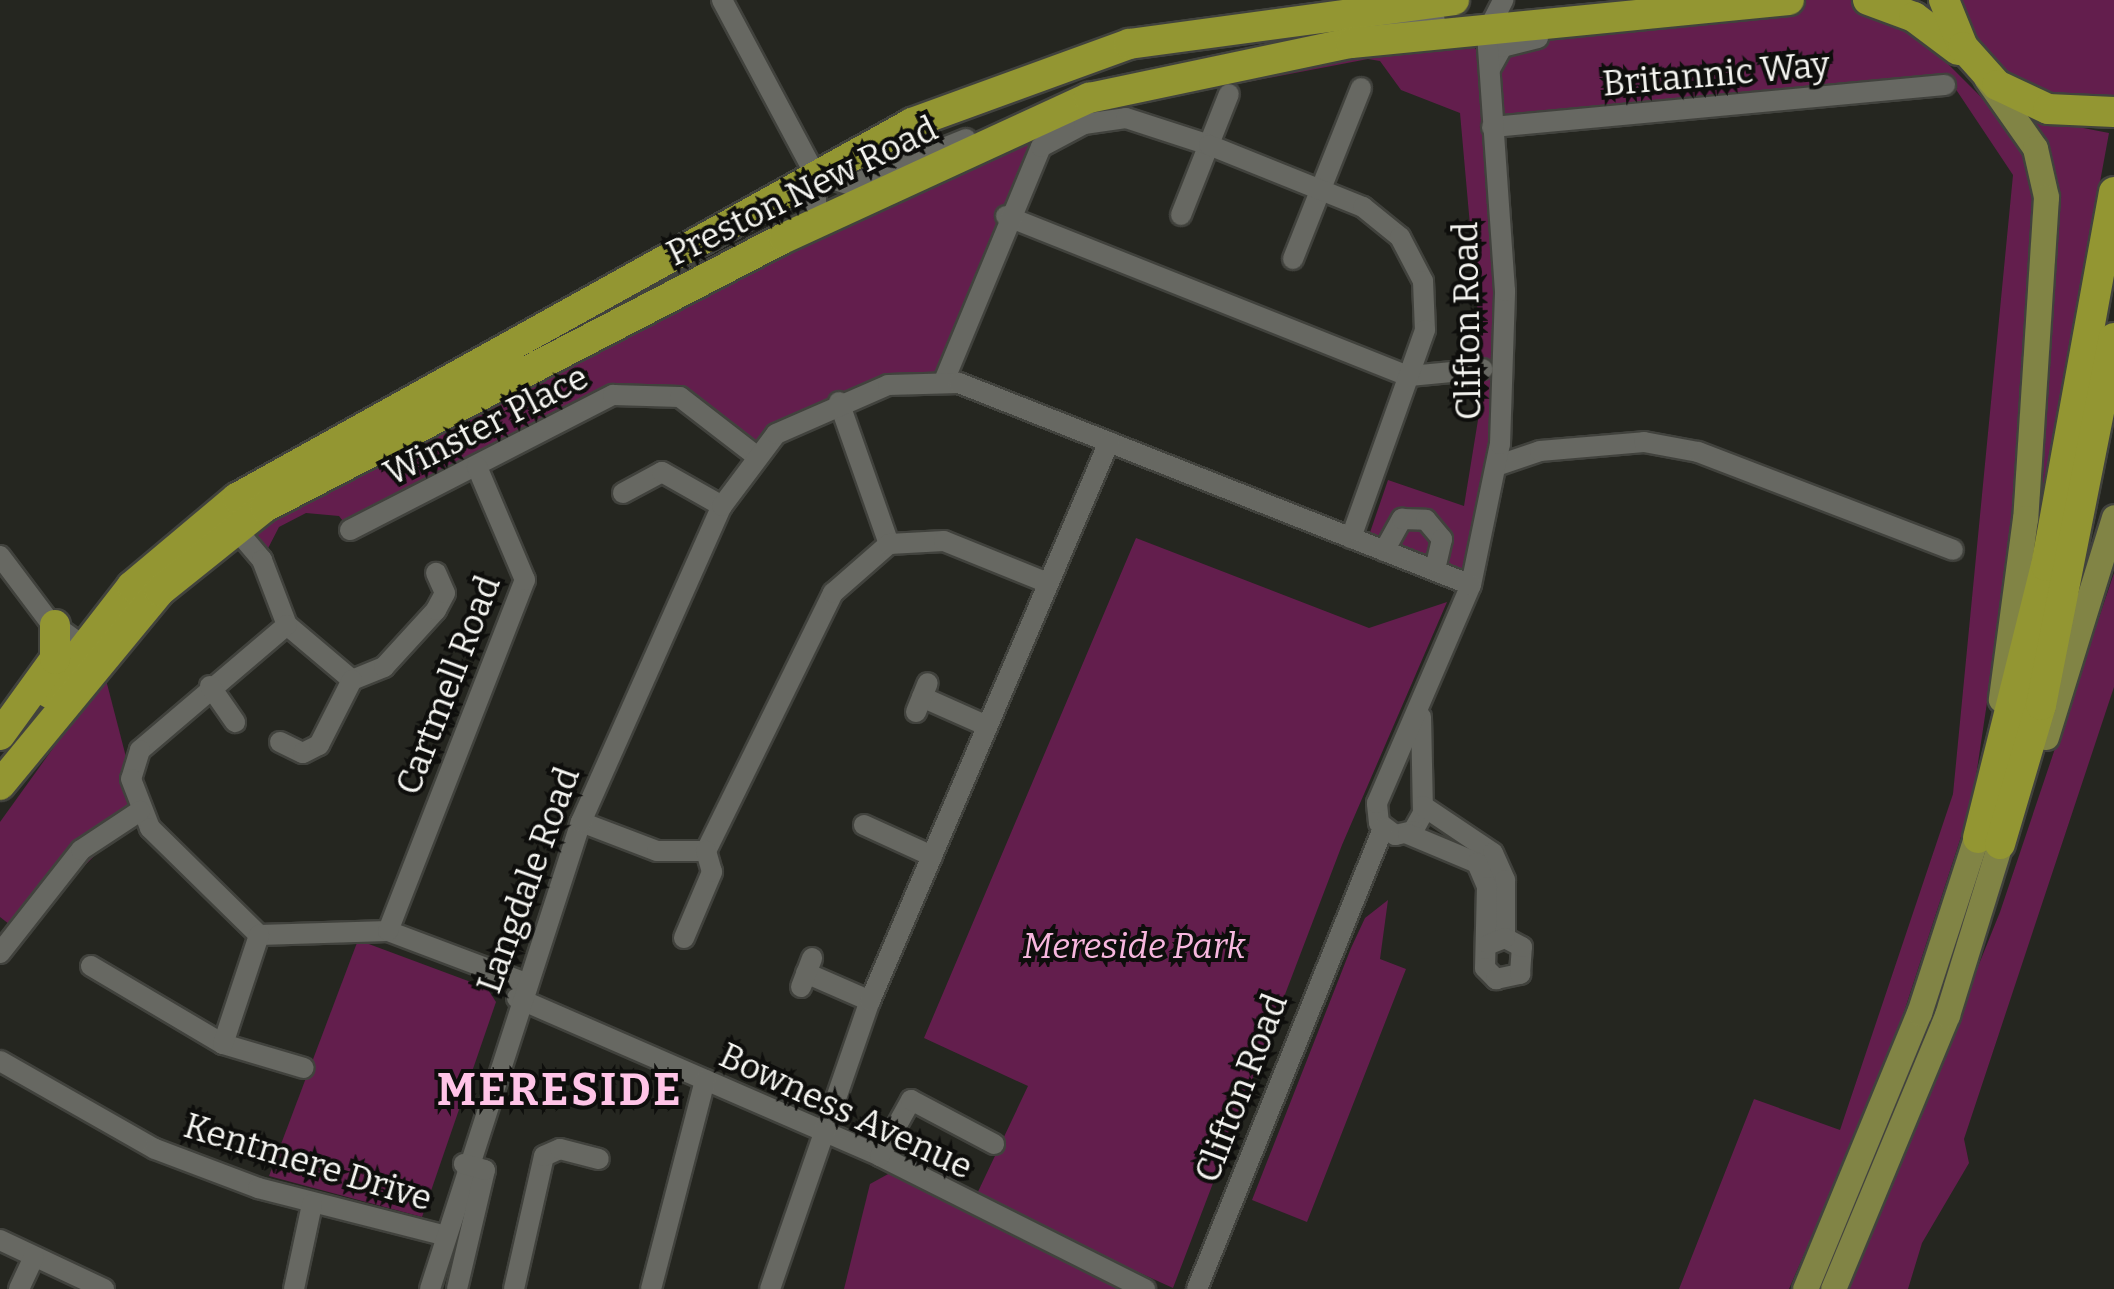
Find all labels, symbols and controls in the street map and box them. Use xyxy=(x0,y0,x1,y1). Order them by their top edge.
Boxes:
street label: Britannic Way xyxy=(1601,43,1831,105)
street label: Preston New Road xyxy=(660,107,944,275)
street label: Clifton Road xyxy=(1444,221,1490,421)
street label: Winster Place xyxy=(377,356,595,494)
street label: Cartmell Road xyxy=(387,570,509,800)
street label: Langdale Road xyxy=(468,761,588,999)
park label: Mereside Park xyxy=(1022,925,1246,967)
street label: Clifton Road xyxy=(1186,988,1296,1188)
street label: Bowness Avenue xyxy=(713,1034,979,1188)
district label: MERESIDE xyxy=(437,1064,683,1118)
street label: Kentmere Drive xyxy=(179,1104,437,1220)

